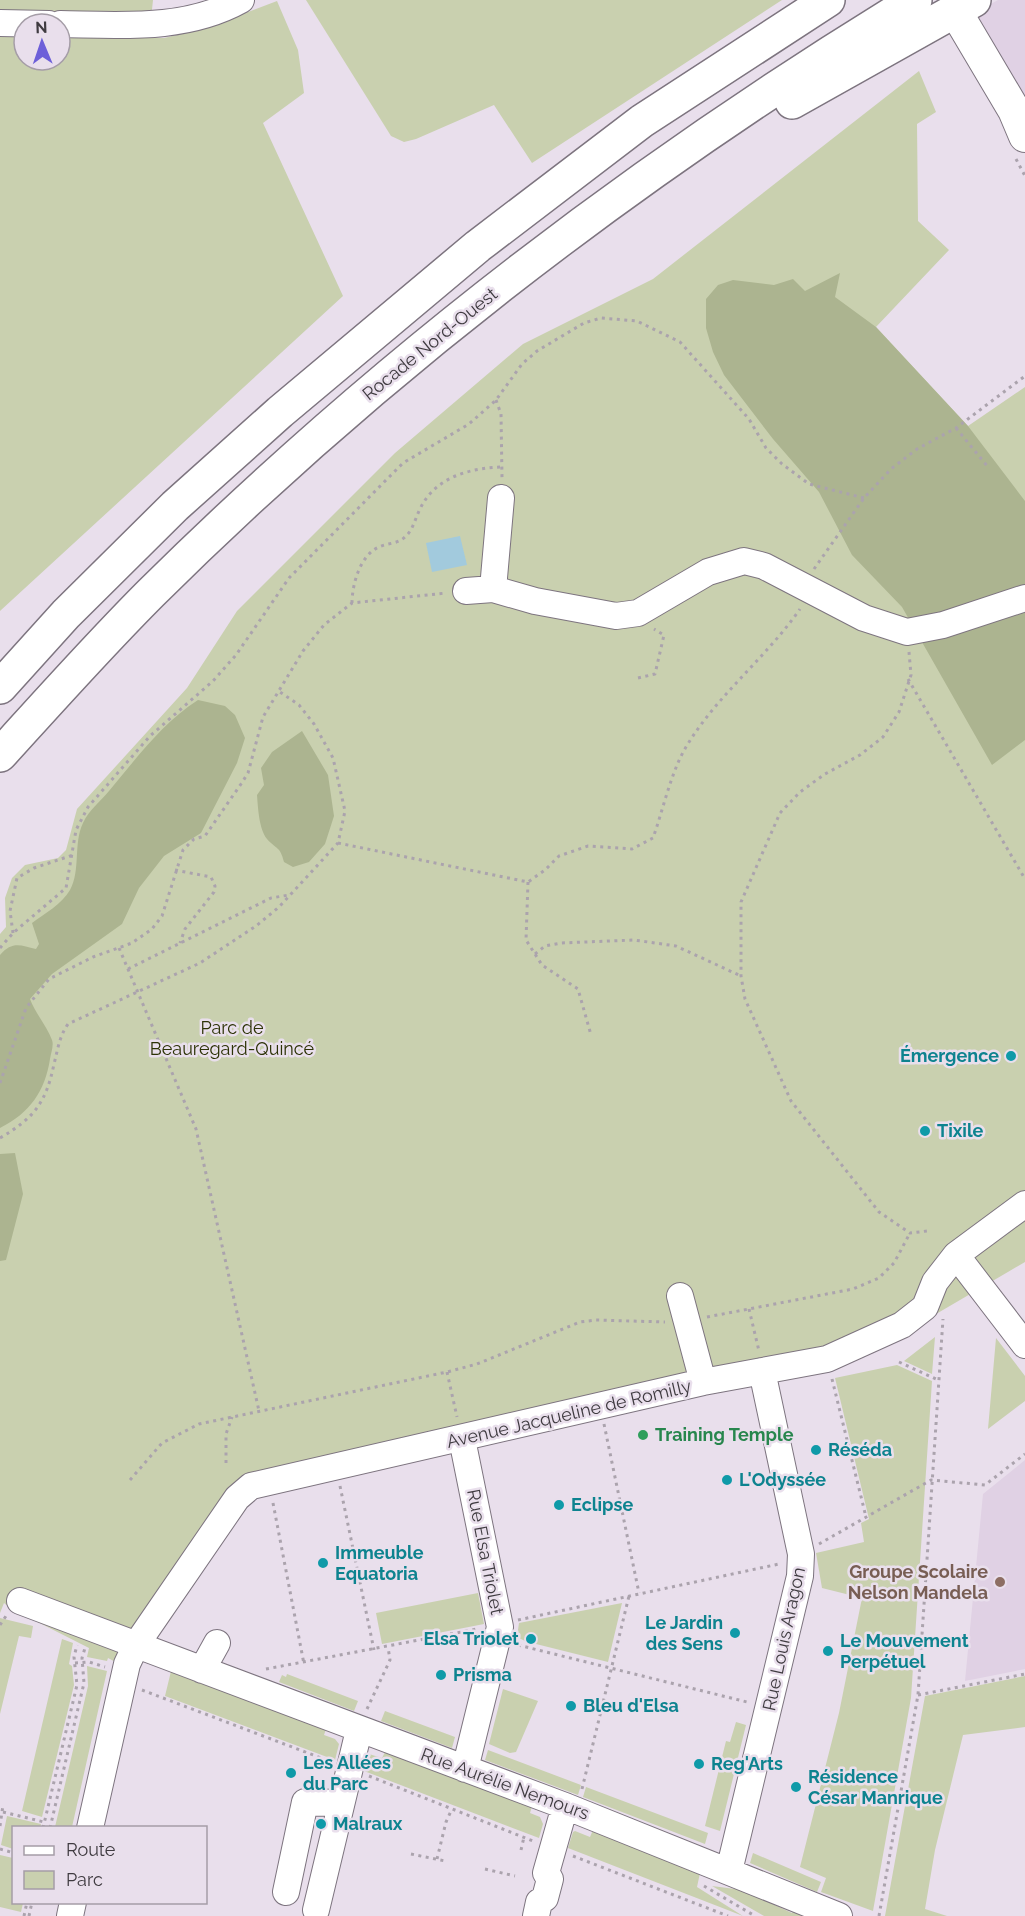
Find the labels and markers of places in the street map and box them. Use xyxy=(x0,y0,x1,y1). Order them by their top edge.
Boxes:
place label: Émergence xyxy=(900,1045,999,1066)
marker: Émergence xyxy=(1004,1049,1018,1063)
place label: Tixile xyxy=(937,1120,984,1141)
marker: Tixile xyxy=(918,1124,932,1138)
place label: Training Temple xyxy=(655,1424,794,1445)
marker: Training Temple xyxy=(636,1428,650,1442)
place label: Réséda xyxy=(828,1439,892,1460)
marker: Réséda xyxy=(809,1443,823,1457)
place label: L'Odyssée xyxy=(739,1469,826,1490)
marker: L'Odyssée xyxy=(720,1473,734,1487)
place label: Eclipse xyxy=(571,1494,633,1515)
marker: Eclipse xyxy=(552,1498,566,1512)
place label: Immeuble Equatoria xyxy=(335,1542,424,1584)
marker: Immeuble Equatoria xyxy=(316,1556,330,1570)
place label: Groupe Scolaire Nelson Mandela xyxy=(848,1561,988,1603)
marker: Groupe Scolaire Nelson Mandela xyxy=(993,1575,1007,1589)
place label: Le Jardin des Sens xyxy=(645,1612,723,1654)
marker: Le Jardin des Sens xyxy=(728,1626,742,1640)
place label: Elsa Triolet xyxy=(423,1628,519,1649)
place label: Le Mouvement Perpétuel xyxy=(840,1630,969,1672)
marker: Elsa Triolet xyxy=(524,1632,538,1646)
marker: Le Mouvement Perpétuel xyxy=(821,1644,835,1658)
place label: Prisma xyxy=(453,1664,512,1685)
marker: Prisma xyxy=(434,1668,448,1682)
place label: Bleu d'Elsa xyxy=(583,1695,679,1716)
marker: Bleu d'Elsa xyxy=(564,1699,578,1713)
place label: Les Allées du Parc xyxy=(303,1752,391,1794)
place label: Reg'Arts xyxy=(711,1753,783,1774)
marker: Reg'Arts xyxy=(692,1757,706,1771)
marker: Les Allées du Parc xyxy=(284,1766,298,1780)
place label: Résidence César Manrique xyxy=(808,1766,943,1808)
marker: Résidence César Manrique xyxy=(789,1780,803,1794)
place label: Malraux xyxy=(333,1813,403,1834)
marker: Malraux xyxy=(314,1817,328,1831)

